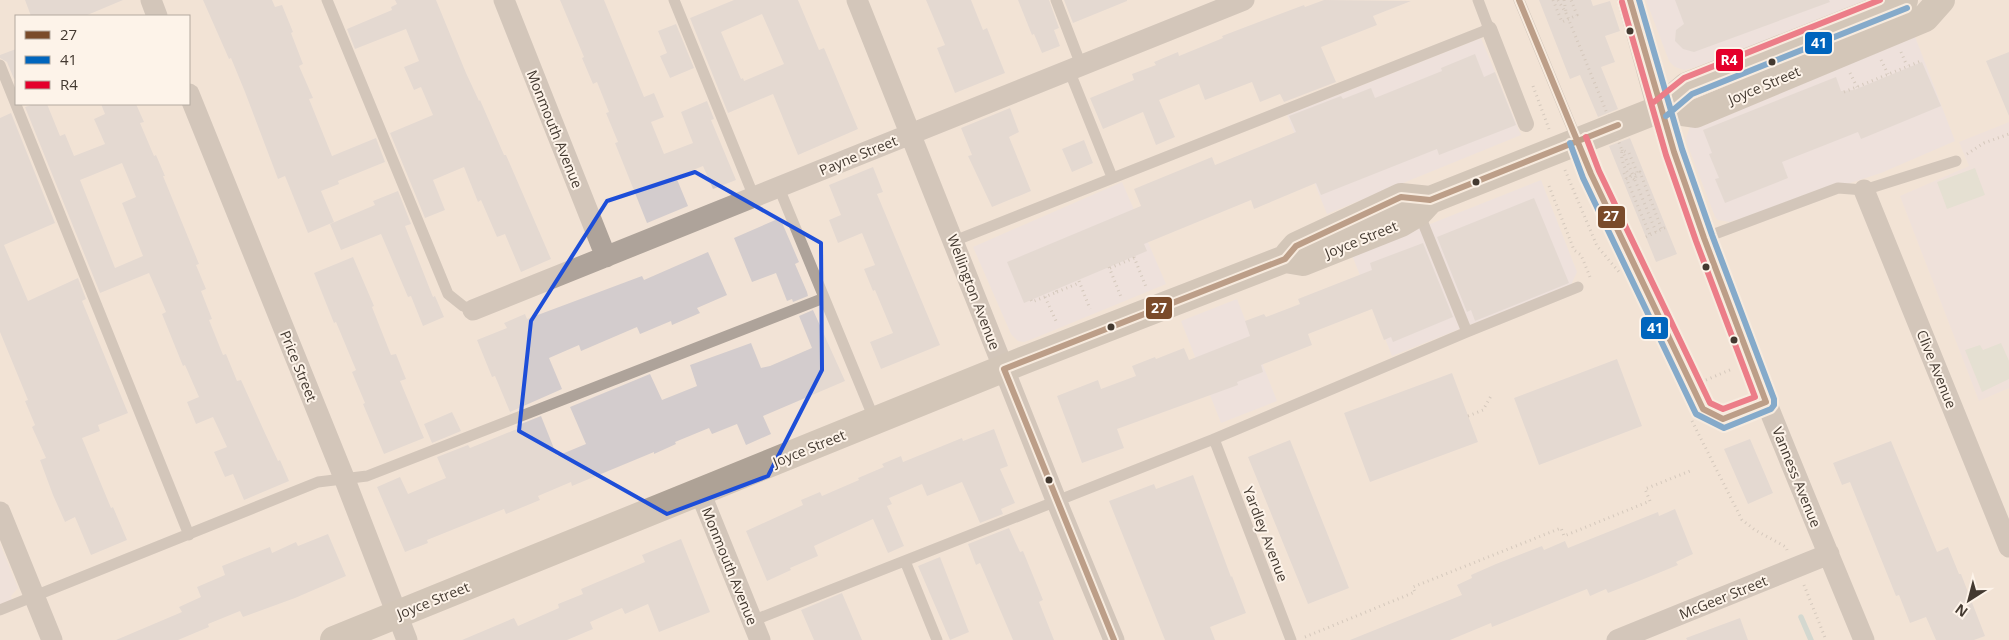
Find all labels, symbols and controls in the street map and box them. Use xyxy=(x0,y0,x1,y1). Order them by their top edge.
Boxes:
legend xyxy=(15,15,190,105)
text: 27 xyxy=(60,24,77,44)
unlabelled marker xyxy=(1625,26,1635,36)
line badge: 41 xyxy=(1804,31,1833,55)
text: 41 xyxy=(1811,33,1827,52)
line badge: R4 xyxy=(1715,48,1744,72)
text: 41 xyxy=(60,49,77,69)
text: R4 xyxy=(1720,50,1738,69)
unlabelled marker xyxy=(1767,57,1777,67)
street label: Joyce Street xyxy=(1723,61,1803,109)
street label: Monmouth Avenue xyxy=(523,67,587,191)
text: R4 xyxy=(60,74,78,94)
street label: Payne Street xyxy=(816,131,900,179)
unlabelled marker xyxy=(1471,177,1481,187)
line badge: 27 xyxy=(1597,205,1626,229)
text: 27 xyxy=(1603,206,1619,225)
street label: Joyce Street xyxy=(1320,216,1400,263)
street label: Wellington Avenue xyxy=(943,232,1005,352)
unlabelled marker xyxy=(1701,262,1711,272)
line badge: 27 xyxy=(1145,296,1173,320)
text: 27 xyxy=(1151,298,1167,317)
line badge: 41 xyxy=(1640,316,1669,340)
text: 41 xyxy=(1647,318,1663,337)
unlabelled marker xyxy=(1106,322,1116,332)
street label: Clive Avenue xyxy=(1913,327,1961,411)
street label: Price Street xyxy=(276,328,322,404)
unlabelled marker xyxy=(1729,335,1739,345)
street label: Vanness Avenue xyxy=(1768,424,1826,530)
street label: Joyce Street xyxy=(768,425,848,472)
unlabelled marker xyxy=(1044,475,1054,485)
street label: Yardley Avenue xyxy=(1239,484,1293,585)
street label: Monmouth Avenue xyxy=(698,504,762,628)
street label: McGeer Street xyxy=(1676,571,1770,623)
north arrow xyxy=(1944,575,1994,625)
street label: Joyce Street xyxy=(392,577,472,624)
text: N xyxy=(1951,600,1971,622)

